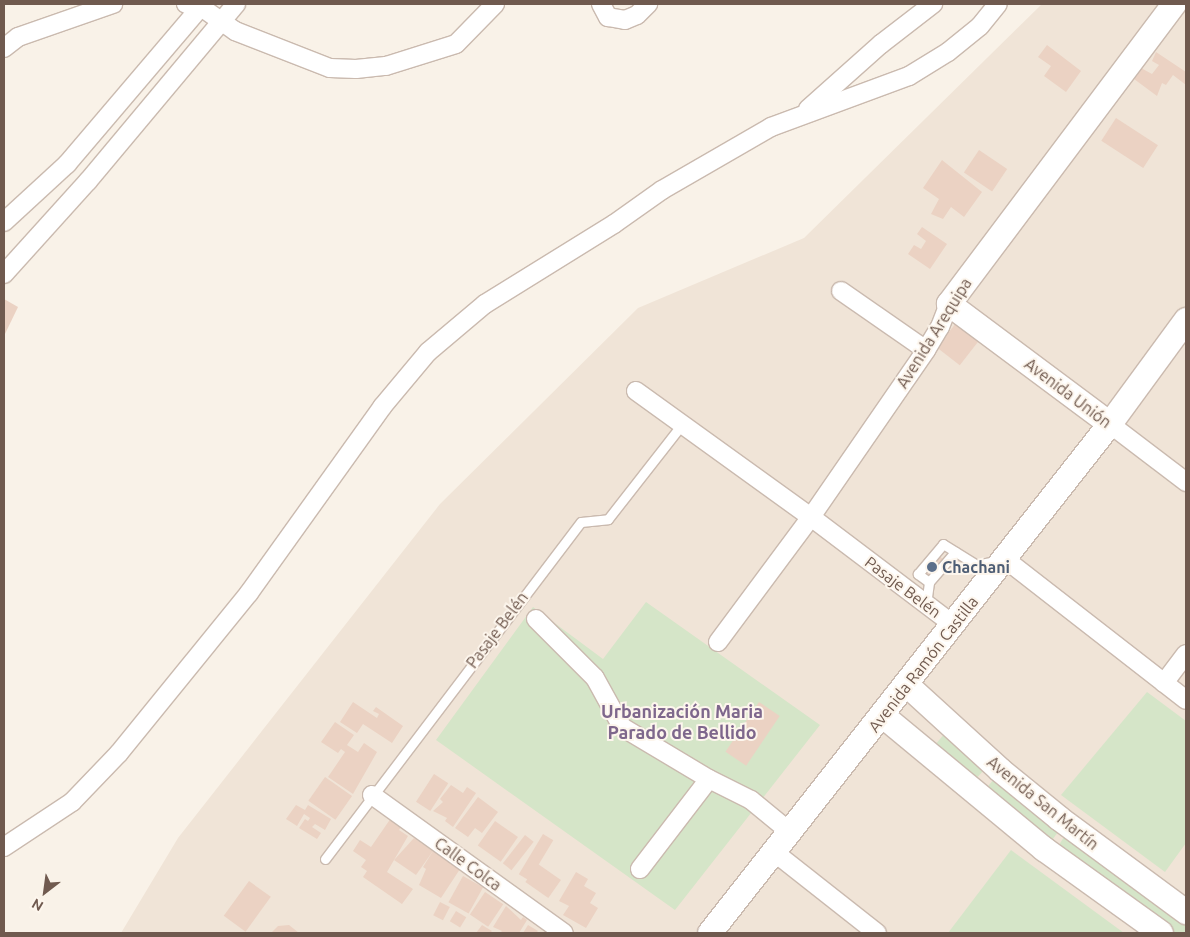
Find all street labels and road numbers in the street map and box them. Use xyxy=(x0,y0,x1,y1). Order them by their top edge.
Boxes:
street label: Avenida Arequipa xyxy=(892,274,976,392)
street label: Avenida Unión xyxy=(1021,354,1115,432)
street label: Pasaje Belén xyxy=(861,552,945,622)
street label: Pasaje Belén xyxy=(462,588,532,672)
street label: Avenida Ramón Castilla xyxy=(864,592,982,736)
street label: Avenida San Martín xyxy=(983,752,1103,854)
street label: Calle Colca xyxy=(431,833,505,895)

